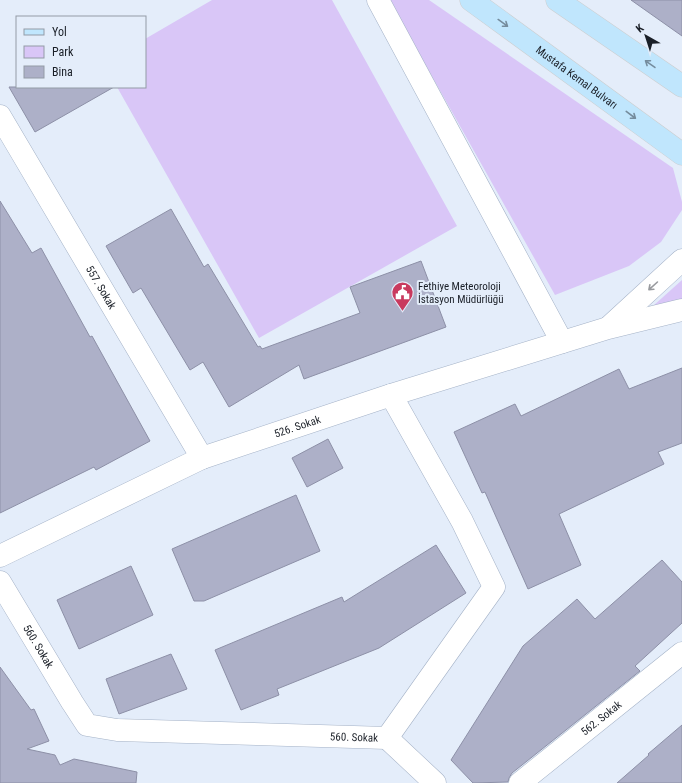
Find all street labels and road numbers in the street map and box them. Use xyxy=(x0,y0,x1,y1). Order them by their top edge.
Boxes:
street label: Mustafa Kemal Bulvarı xyxy=(533,44,620,112)
street label: 557. Sokak xyxy=(83,264,119,312)
street label: 526. Sokak xyxy=(273,413,322,440)
street label: 560. Sokak xyxy=(20,623,56,671)
street label: 562. Sokak xyxy=(579,698,624,738)
street label: 560. Sokak xyxy=(330,730,378,745)

